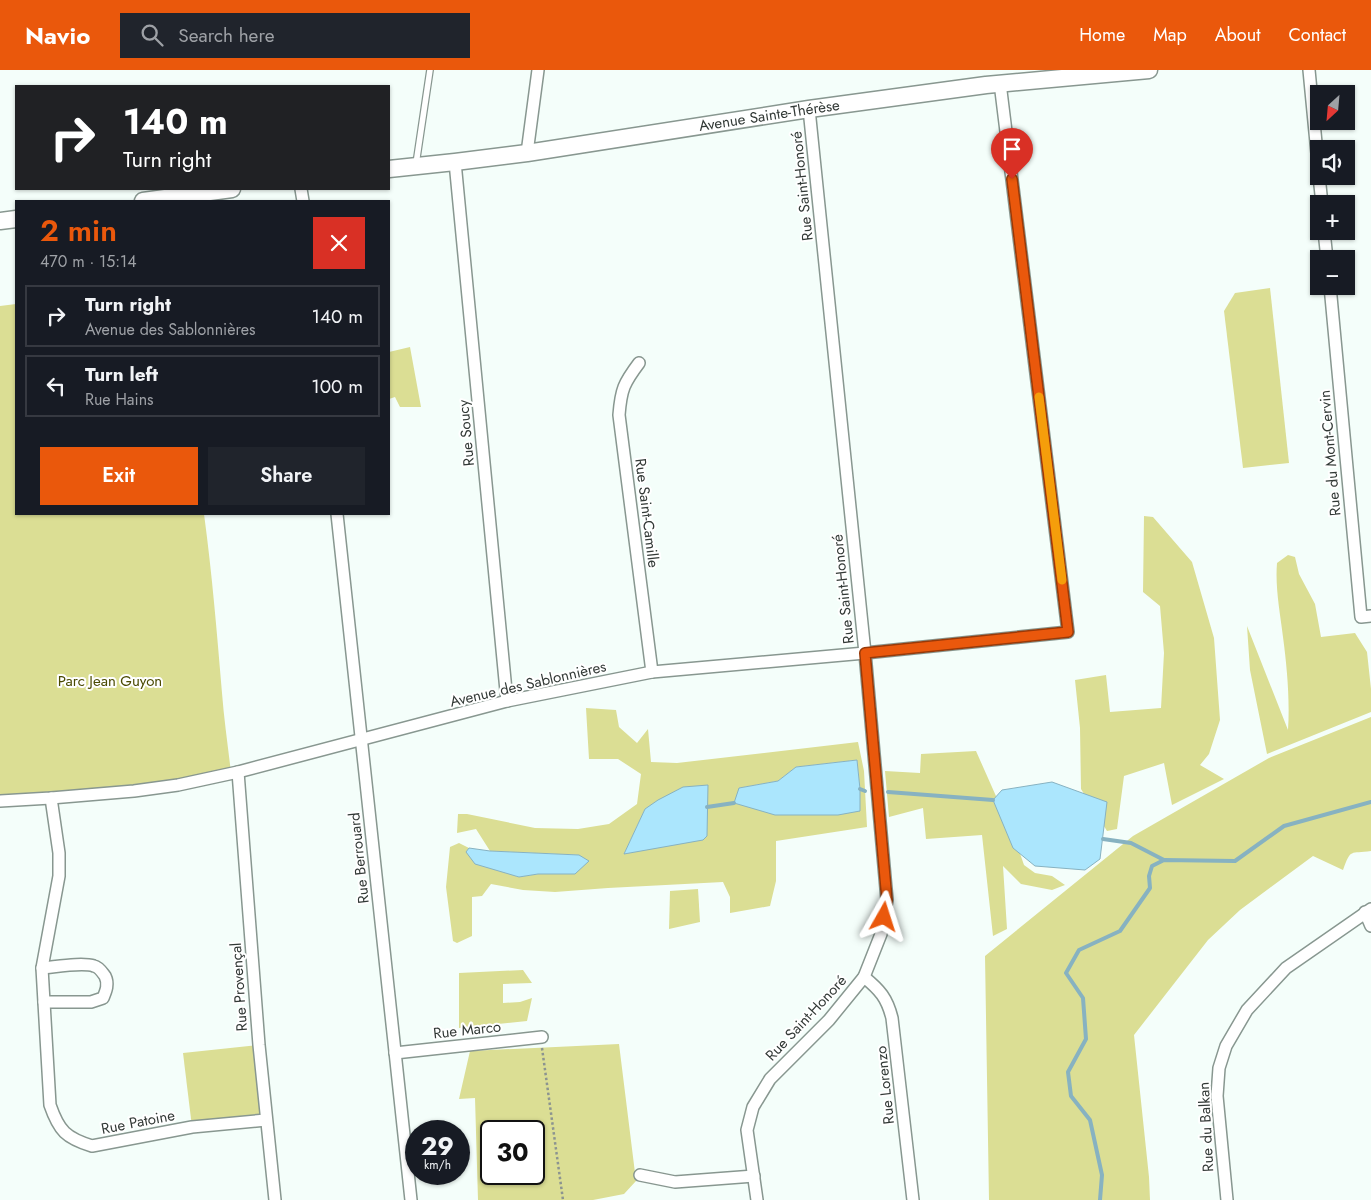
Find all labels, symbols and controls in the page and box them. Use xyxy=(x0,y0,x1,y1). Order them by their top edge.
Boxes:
search box xyxy=(120,13,470,58)
text: Navio xyxy=(25,18,90,53)
icon: search xyxy=(138,21,166,49)
text: Search here xyxy=(178,22,274,49)
text: Home xyxy=(1079,22,1125,48)
text: Map xyxy=(1153,22,1187,48)
text: About xyxy=(1215,22,1260,48)
text: Contact xyxy=(1288,22,1346,48)
north arrow xyxy=(1310,85,1355,130)
map controls xyxy=(1310,85,1355,295)
street label: Avenue Sainte-Thérèse xyxy=(697,94,841,137)
text: 140 m xyxy=(123,97,228,147)
icon: right xyxy=(40,105,105,170)
pin xyxy=(991,128,1033,179)
street label: Rue Saint-Honoré xyxy=(785,130,819,242)
icon: arrive xyxy=(998,135,1026,163)
button: sound xyxy=(1310,140,1355,185)
text: Turn right xyxy=(123,143,211,175)
button: + xyxy=(1310,195,1355,240)
text: 2 min xyxy=(40,209,117,252)
button: close xyxy=(313,217,365,269)
text: 470 m · 15:14 xyxy=(40,250,137,273)
button: − xyxy=(1310,250,1355,295)
text: Turn right xyxy=(85,291,171,318)
icon: right xyxy=(42,302,70,330)
text: 140 m xyxy=(311,303,363,330)
text: Avenue des Sablonnières xyxy=(85,318,255,341)
text: Turn left xyxy=(85,361,158,388)
icon: left xyxy=(42,372,70,400)
text: 100 m xyxy=(311,373,363,400)
text: Rue Hains xyxy=(85,388,154,411)
street label: Rue du Mont-Cervin xyxy=(1314,389,1346,517)
street label: Rue Soucy xyxy=(452,398,480,467)
button: Exit xyxy=(40,447,198,505)
button: Share xyxy=(208,447,365,505)
street label: Rue Saint-Camille xyxy=(629,457,665,569)
street label: Rue Saint-Honoré xyxy=(826,533,860,645)
street label: Avenue des Sablonnières xyxy=(448,655,608,713)
park label: Parc Jean Guyon xyxy=(58,670,162,692)
street label: Rue Berrouard xyxy=(343,811,375,905)
position arrow xyxy=(857,890,909,942)
street label: Rue Provençal xyxy=(225,942,253,1032)
street label: Rue Saint-Honoré xyxy=(760,970,852,1066)
street label: Rue Marco xyxy=(432,1015,502,1045)
street label: Rue Lorenzo xyxy=(870,1045,900,1125)
street label: Rue du Balkan xyxy=(1193,1081,1219,1173)
street label: Rue Patoine xyxy=(99,1104,177,1140)
speed limit sign: 30 xyxy=(480,1120,545,1185)
text: 29 xyxy=(421,1128,454,1164)
text: km/h xyxy=(424,1156,451,1174)

